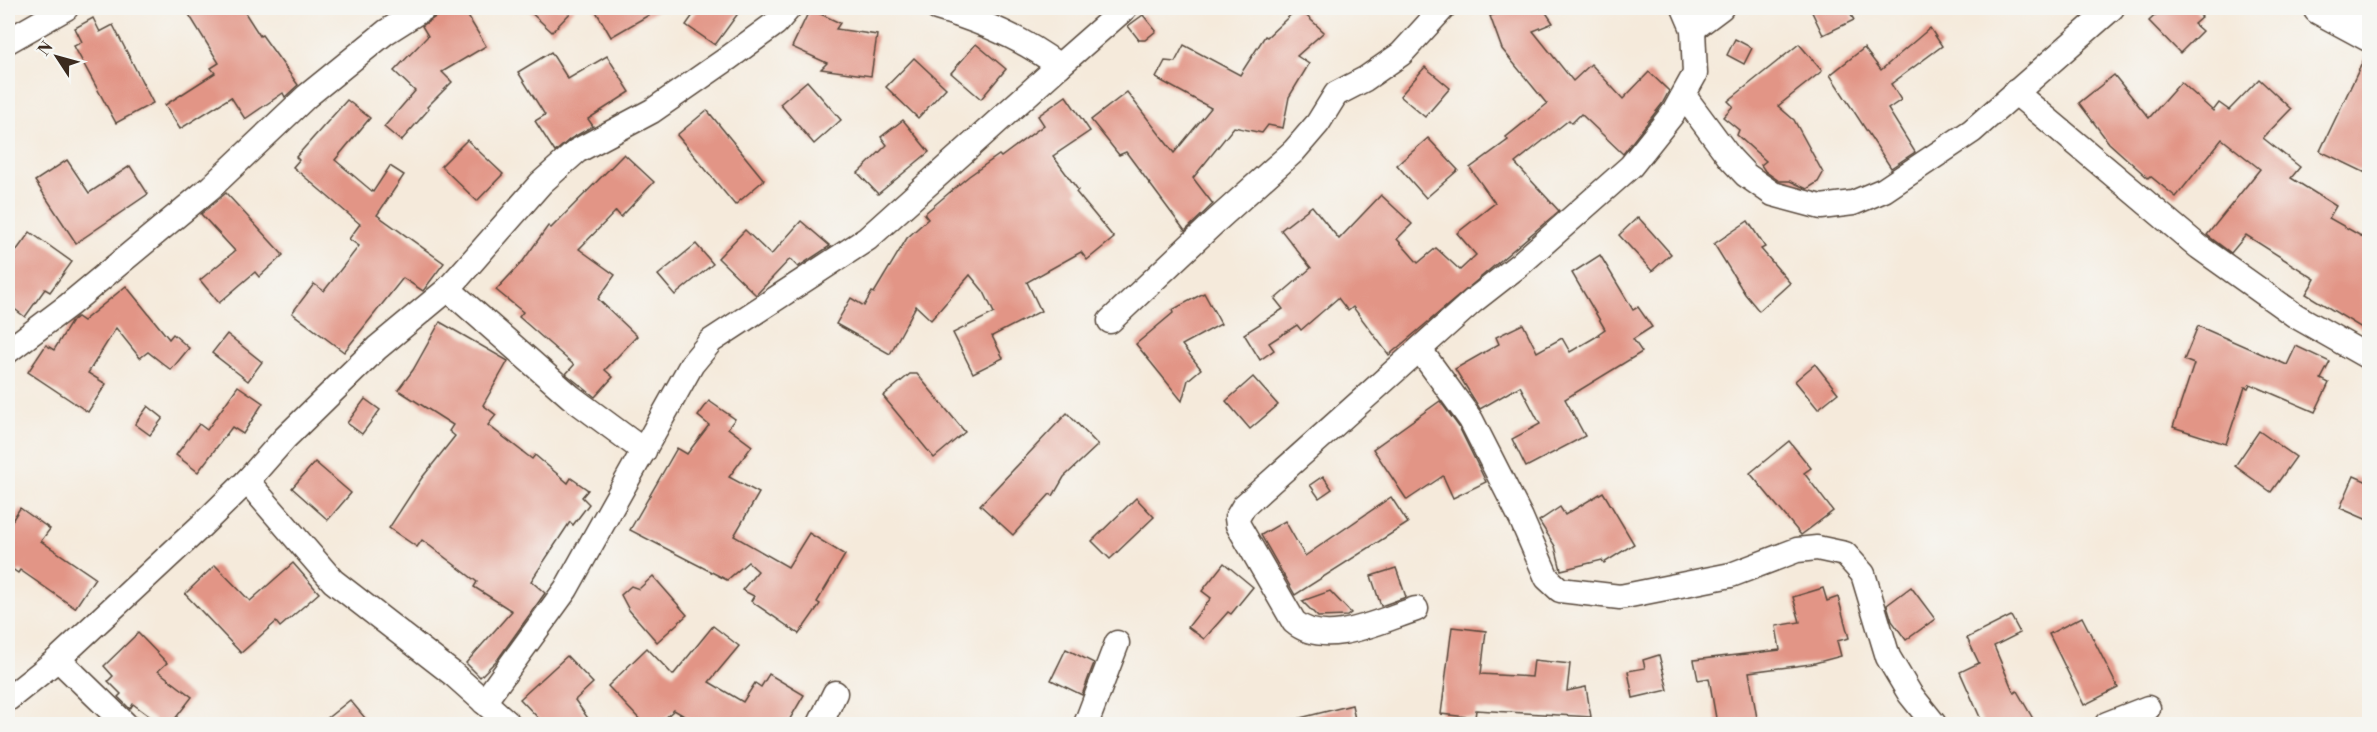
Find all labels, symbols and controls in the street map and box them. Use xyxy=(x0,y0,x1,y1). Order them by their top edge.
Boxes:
north arrow xyxy=(27,27,87,87)
text: N xyxy=(34,37,58,60)

